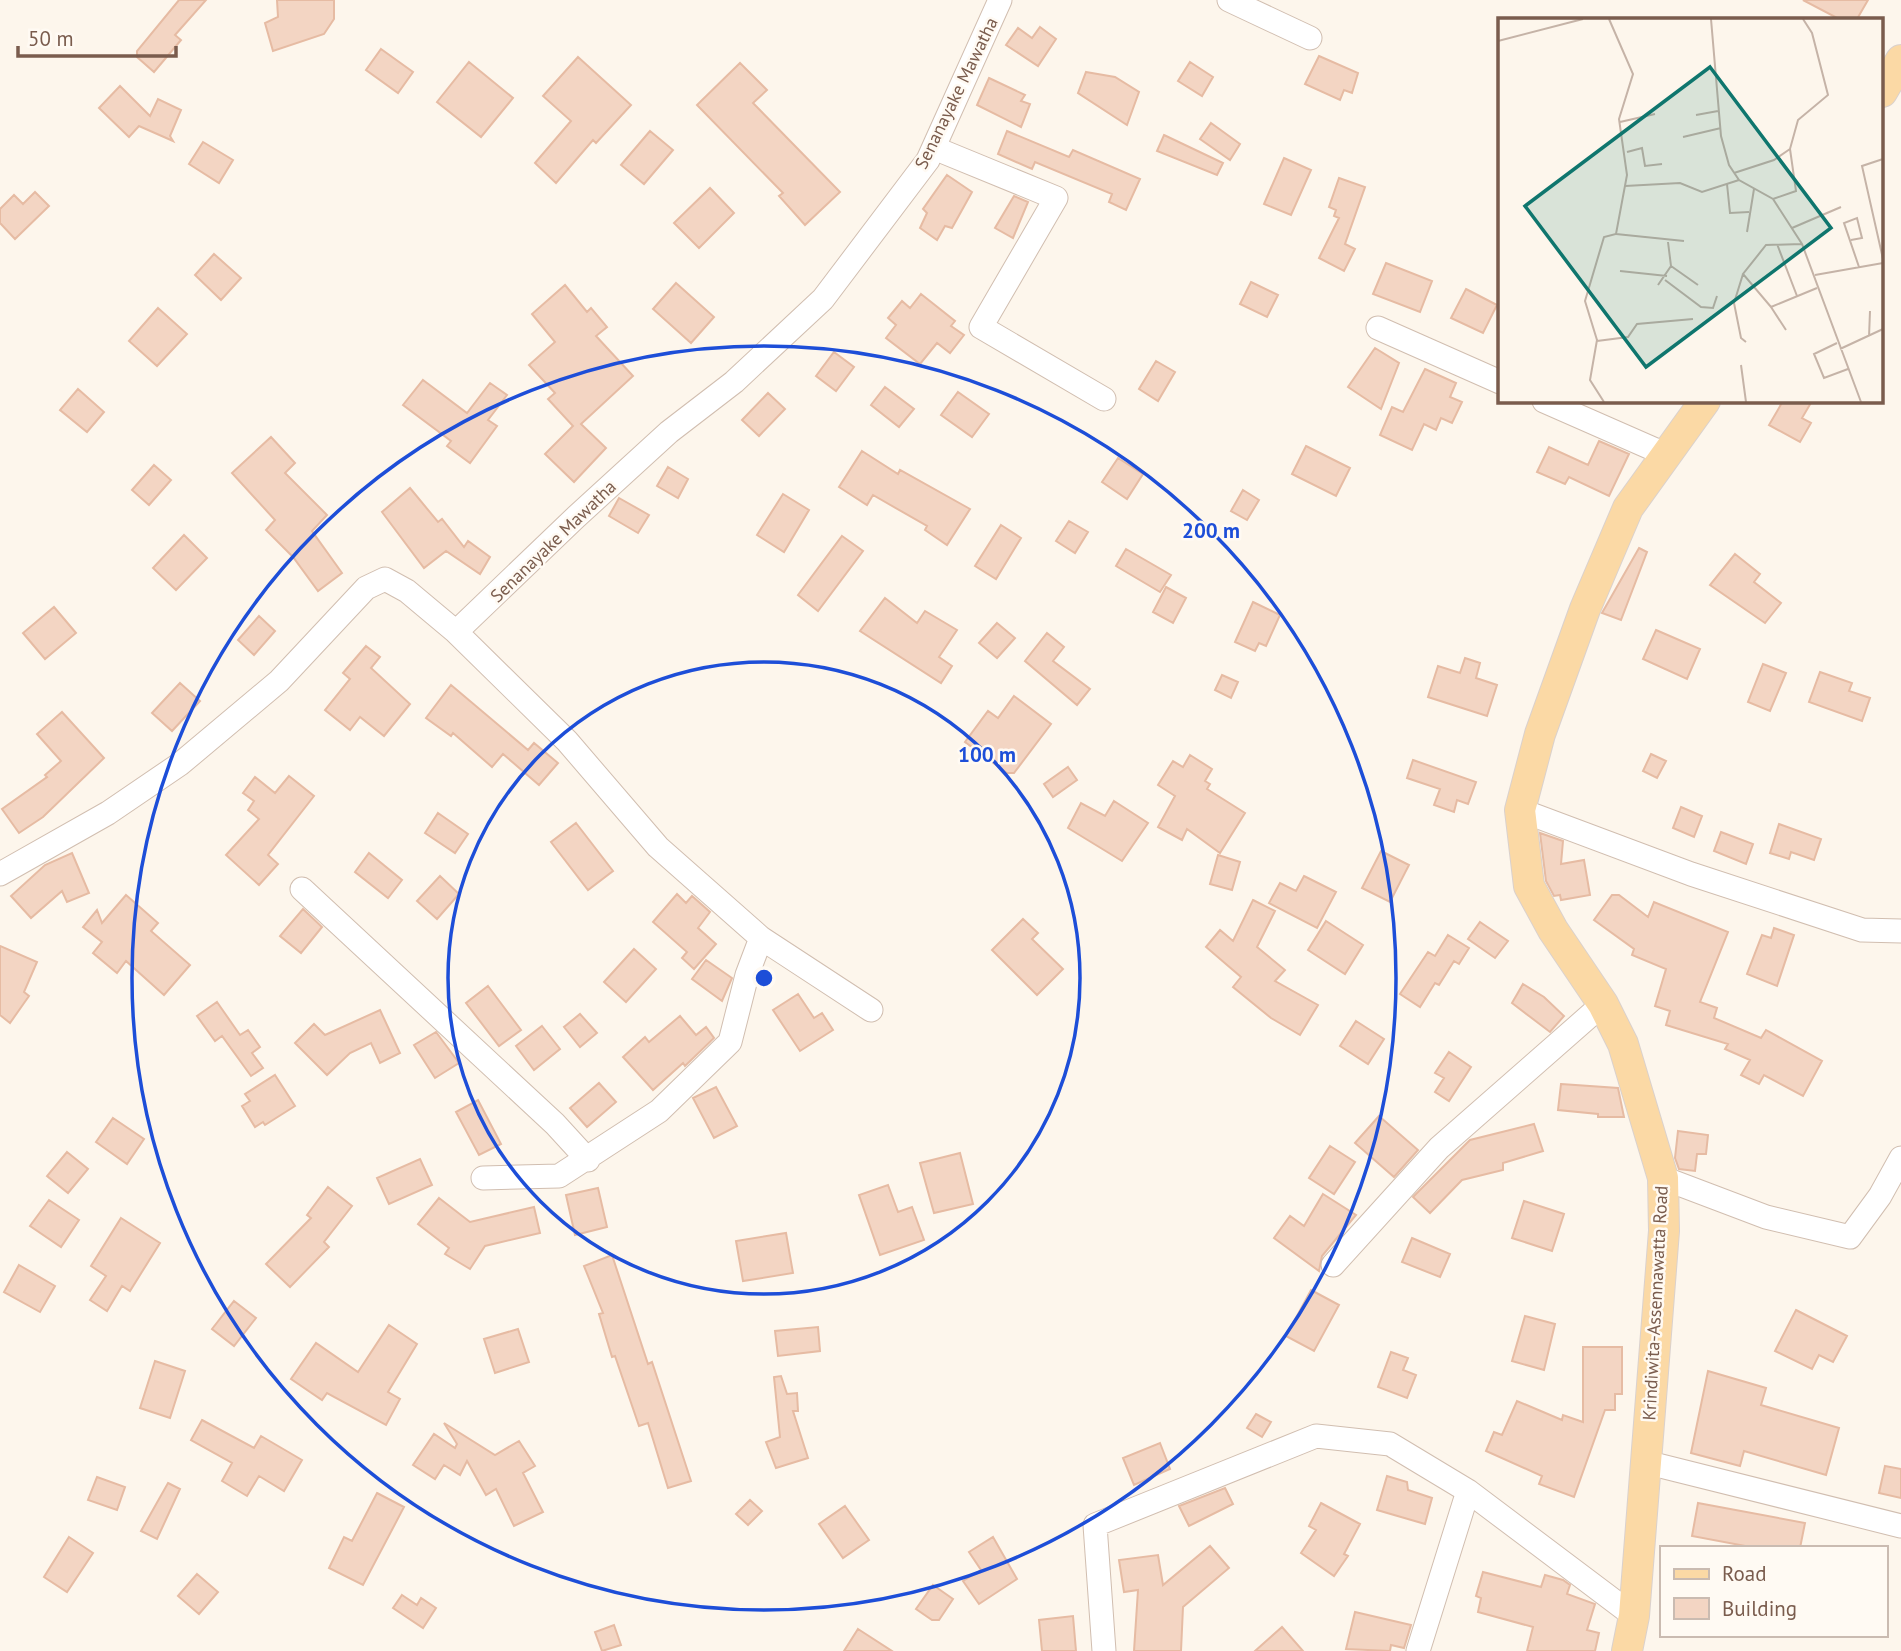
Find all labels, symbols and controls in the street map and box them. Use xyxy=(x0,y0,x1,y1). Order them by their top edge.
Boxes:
street label: Senanayake Mawatha xyxy=(909,13,1003,173)
scale bar xyxy=(18,14,175,58)
inset map xyxy=(1498,18,1884,402)
text: 50 m xyxy=(28,25,74,52)
street label: Senanayake Mawatha xyxy=(485,475,621,607)
text: 200 m xyxy=(1182,517,1240,544)
text: 100 m xyxy=(958,741,1016,768)
centre of rings xyxy=(752,966,776,990)
street label: Krindiwita-Assennawatta Road xyxy=(1637,1185,1673,1421)
legend xyxy=(1660,1546,1887,1637)
text: Road xyxy=(1722,1560,1766,1587)
text: Building xyxy=(1722,1595,1797,1622)

